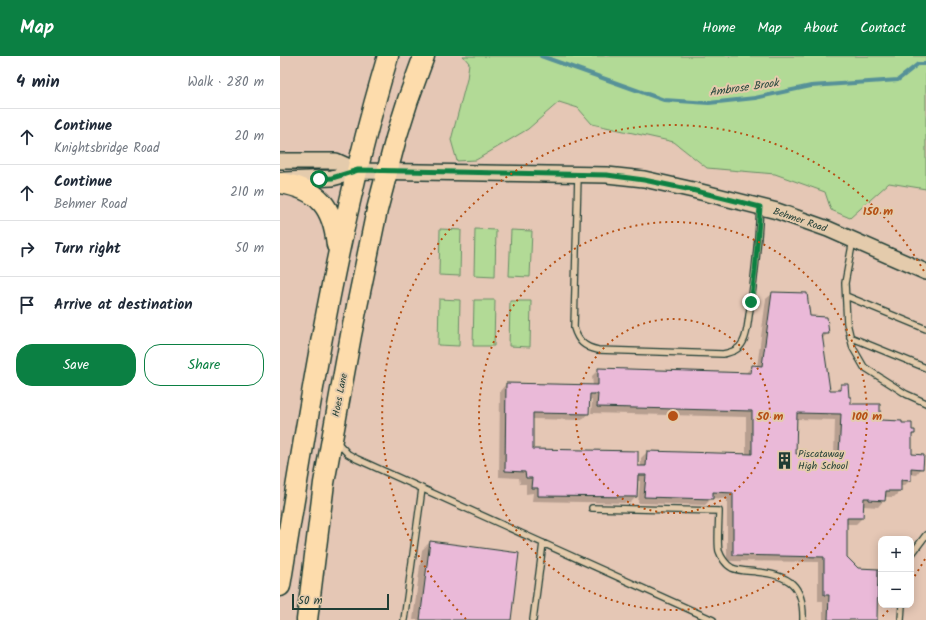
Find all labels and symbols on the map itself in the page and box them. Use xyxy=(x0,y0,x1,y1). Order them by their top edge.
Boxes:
water label: Ambrose Brook xyxy=(708,74,782,102)
route start xyxy=(310,170,328,188)
text: 150 m xyxy=(863,202,893,221)
street label: Behmer Road xyxy=(771,203,830,237)
route end xyxy=(742,293,760,311)
street label: Hoes Lane xyxy=(328,371,352,418)
text: 50 m xyxy=(756,407,784,426)
text: 100 m xyxy=(852,407,882,426)
centre of rings xyxy=(666,409,680,423)
place label: Piscataway High School xyxy=(798,446,848,474)
building icon: Piscataway High School xyxy=(775,450,795,470)
scale bar xyxy=(292,592,389,611)

